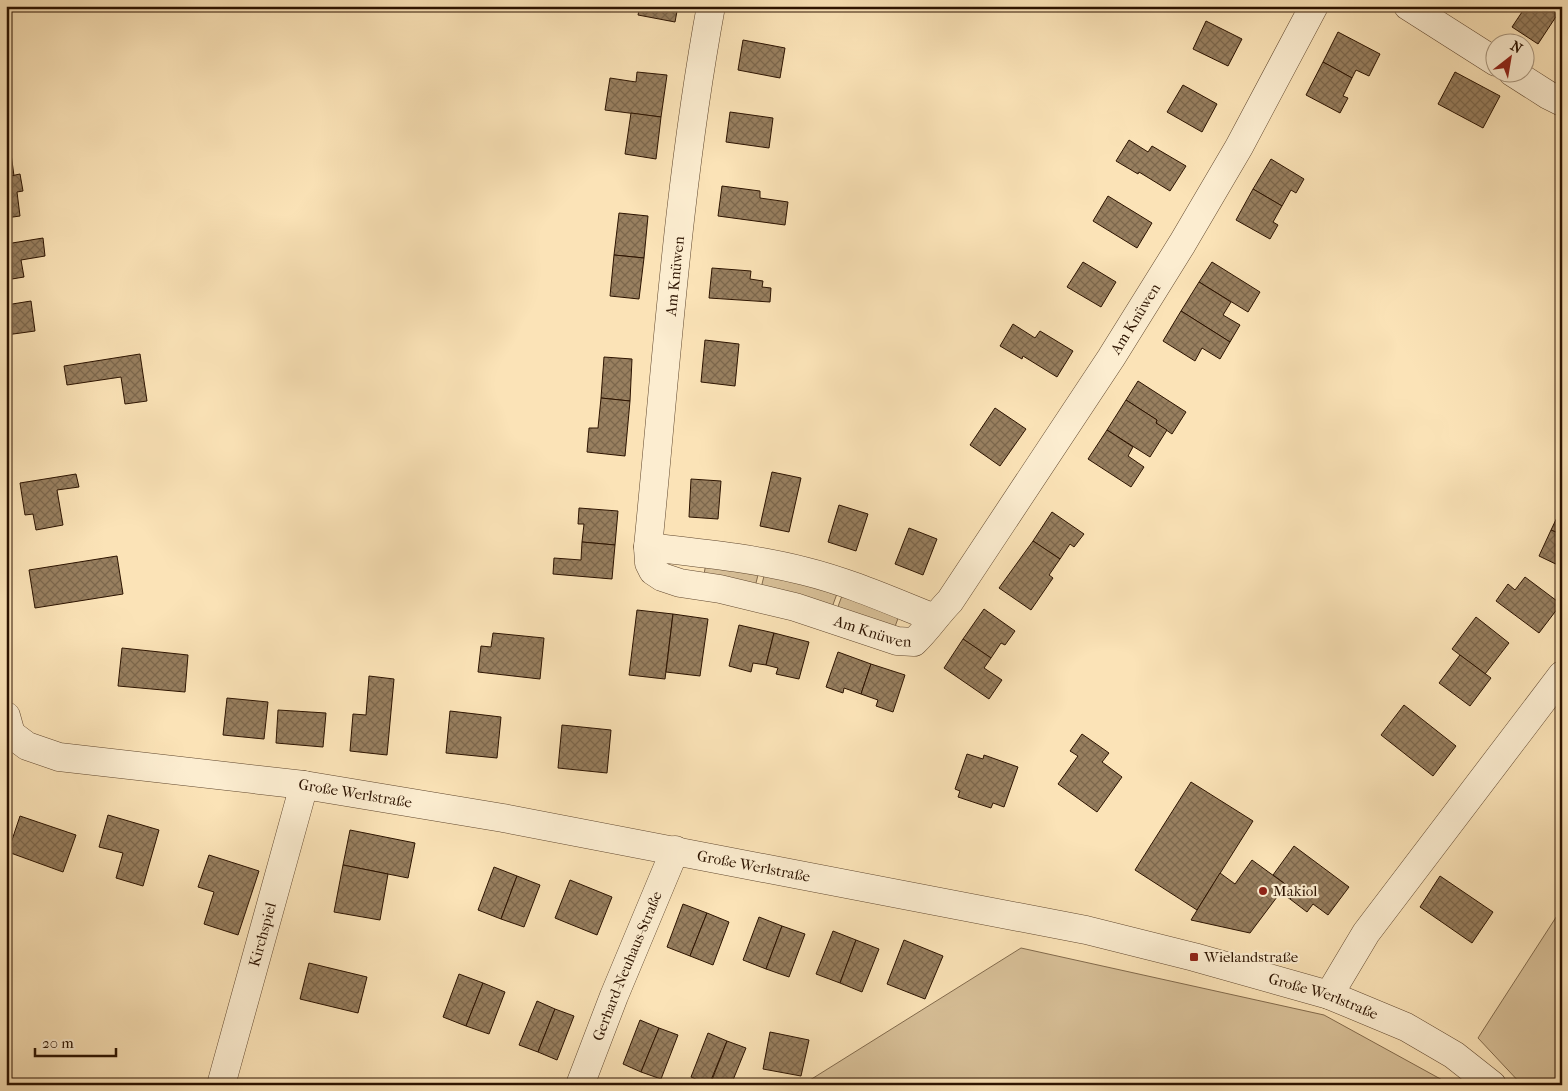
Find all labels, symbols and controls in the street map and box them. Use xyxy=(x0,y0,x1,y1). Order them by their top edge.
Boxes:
north arrow xyxy=(1486,32,1536,82)
text: N xyxy=(1508,37,1526,58)
street label: Am Knüwen xyxy=(662,235,688,318)
street label: Am Knüwen xyxy=(1106,280,1164,358)
street label: Am Knüwen xyxy=(831,611,912,651)
street label: Große Werlstraße xyxy=(298,775,414,812)
street label: Große Werlstraße xyxy=(696,846,812,886)
place label: Makiol xyxy=(1273,882,1317,900)
marker: Makiol xyxy=(1257,885,1269,897)
street label: Gerhard-Neuhaus-Straße xyxy=(589,888,666,1044)
street label: Kirchspiel xyxy=(245,900,280,969)
place label: Wielandstraße xyxy=(1203,948,1299,966)
marker: Wielandstraße xyxy=(1188,951,1200,963)
street label: Große Werlstraße xyxy=(1266,969,1381,1024)
scale bar xyxy=(35,1026,116,1058)
text: 20 m xyxy=(42,1034,74,1052)

